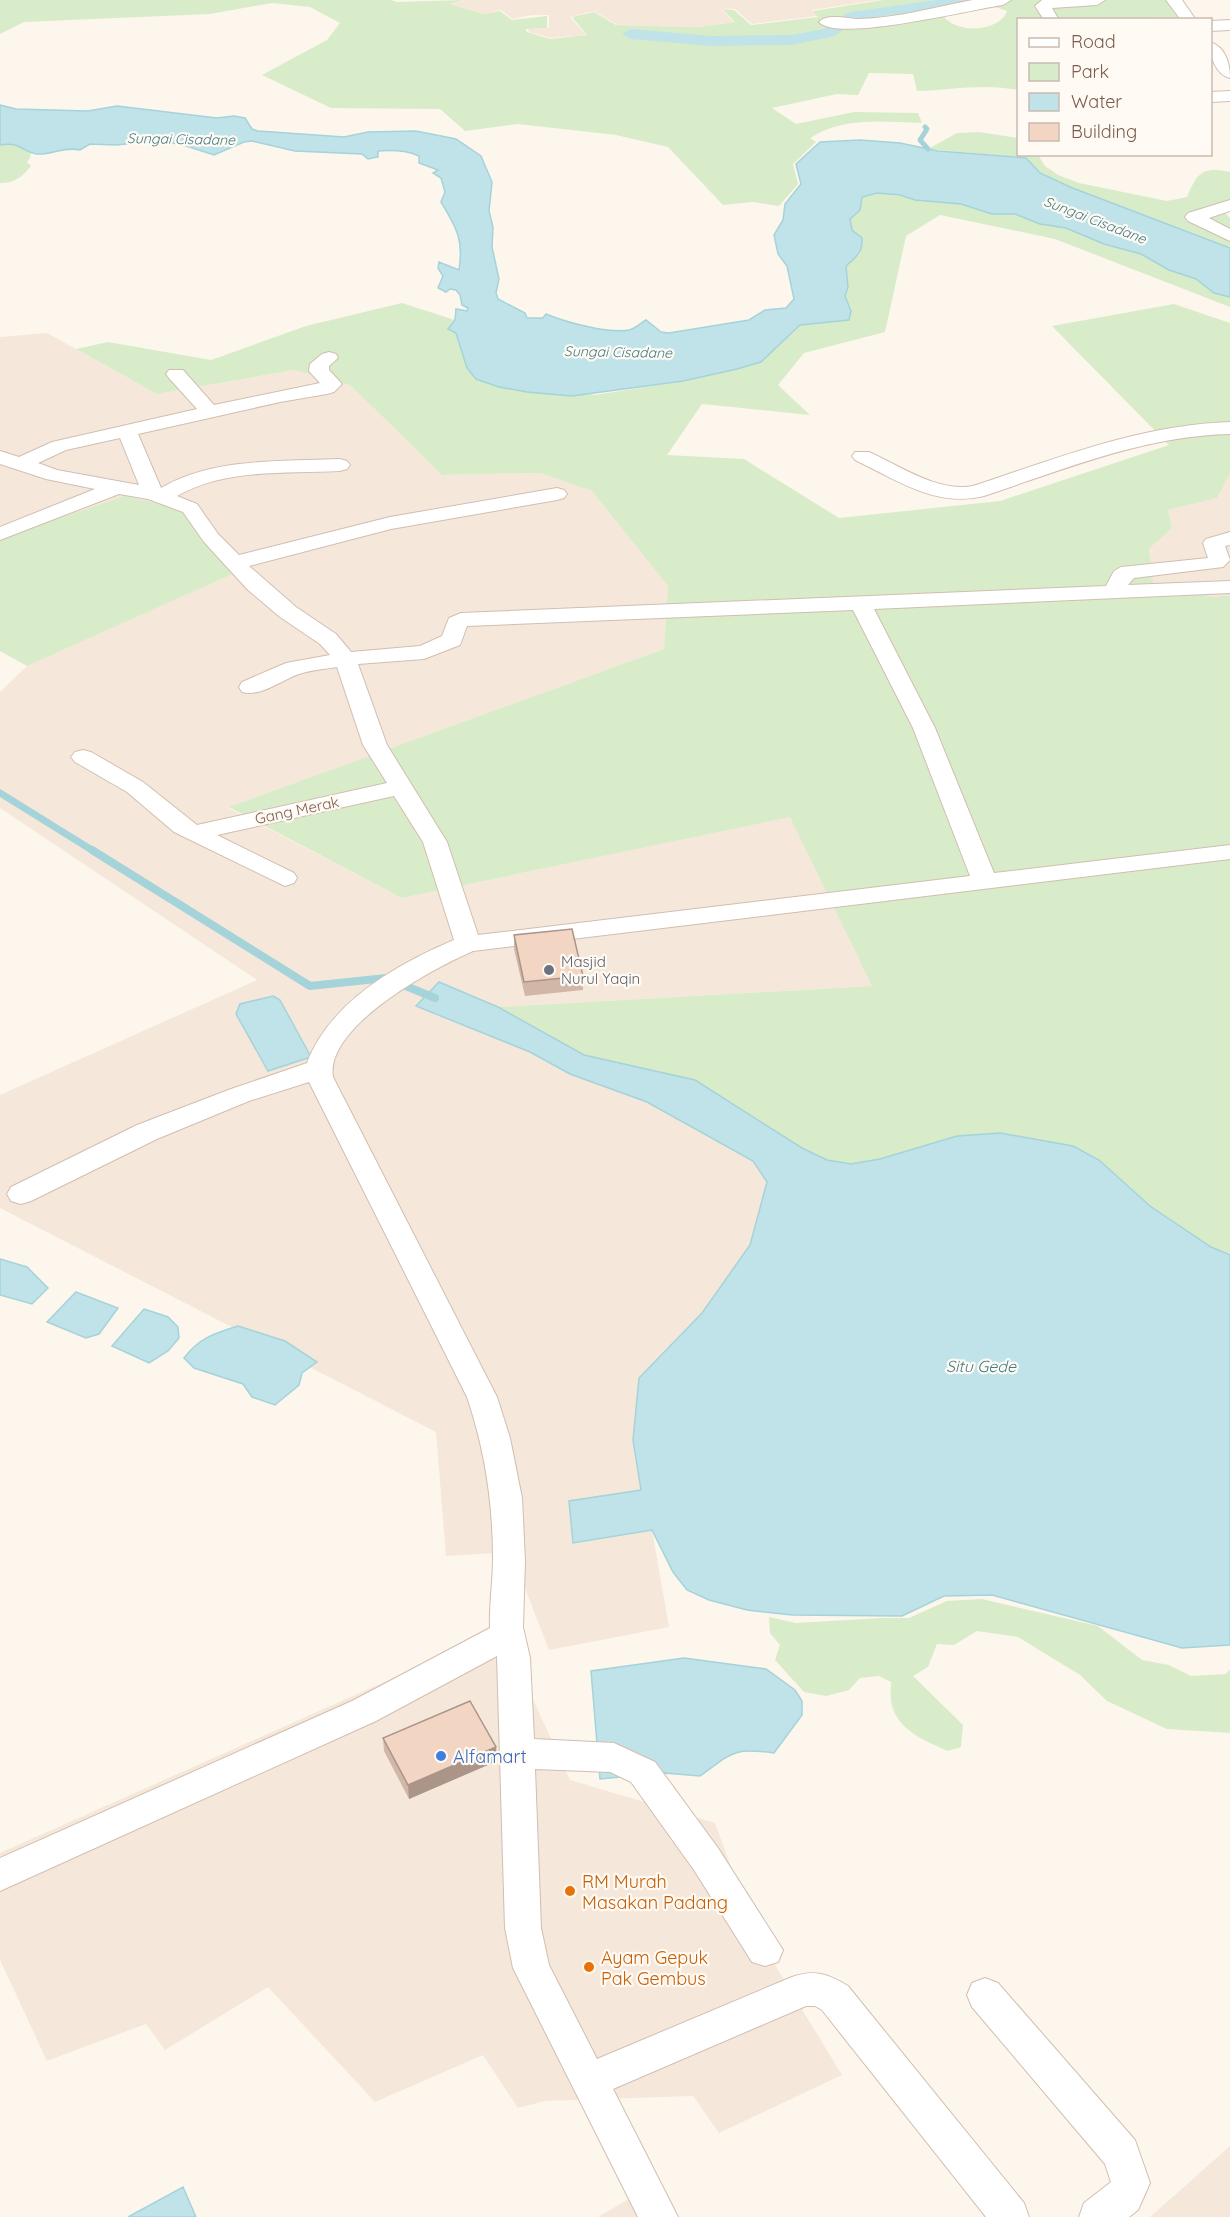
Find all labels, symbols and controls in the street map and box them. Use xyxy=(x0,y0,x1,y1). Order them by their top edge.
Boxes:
legend xyxy=(1017,18,1212,156)
text: Road xyxy=(1071,30,1116,53)
text: Park xyxy=(1071,60,1109,83)
text: Water xyxy=(1071,90,1122,113)
text: Building xyxy=(1071,120,1137,143)
water label: Sungai Cisadane xyxy=(127,129,236,149)
water label: Sungai Cisadane xyxy=(1041,192,1150,248)
water label: Sungai Cisadane xyxy=(564,342,673,362)
street label: Gang Merak xyxy=(253,792,341,828)
place label: Masjid Nurul Yaqin xyxy=(561,952,640,988)
marker: Masjid Nurul Yaqin xyxy=(542,963,556,977)
water label: Situ Gede xyxy=(946,1356,1017,1376)
place label: Alfamart xyxy=(453,1745,527,1768)
marker: Alfamart xyxy=(434,1749,448,1763)
place label: RM Murah Masakan Padang xyxy=(582,1870,728,1914)
marker: RM Murah Masakan Padang xyxy=(563,1884,577,1898)
place label: Ayam Gepuk Pak Gembus xyxy=(601,1946,708,1990)
marker: Ayam Gepuk Pak Gembus xyxy=(582,1960,596,1974)

